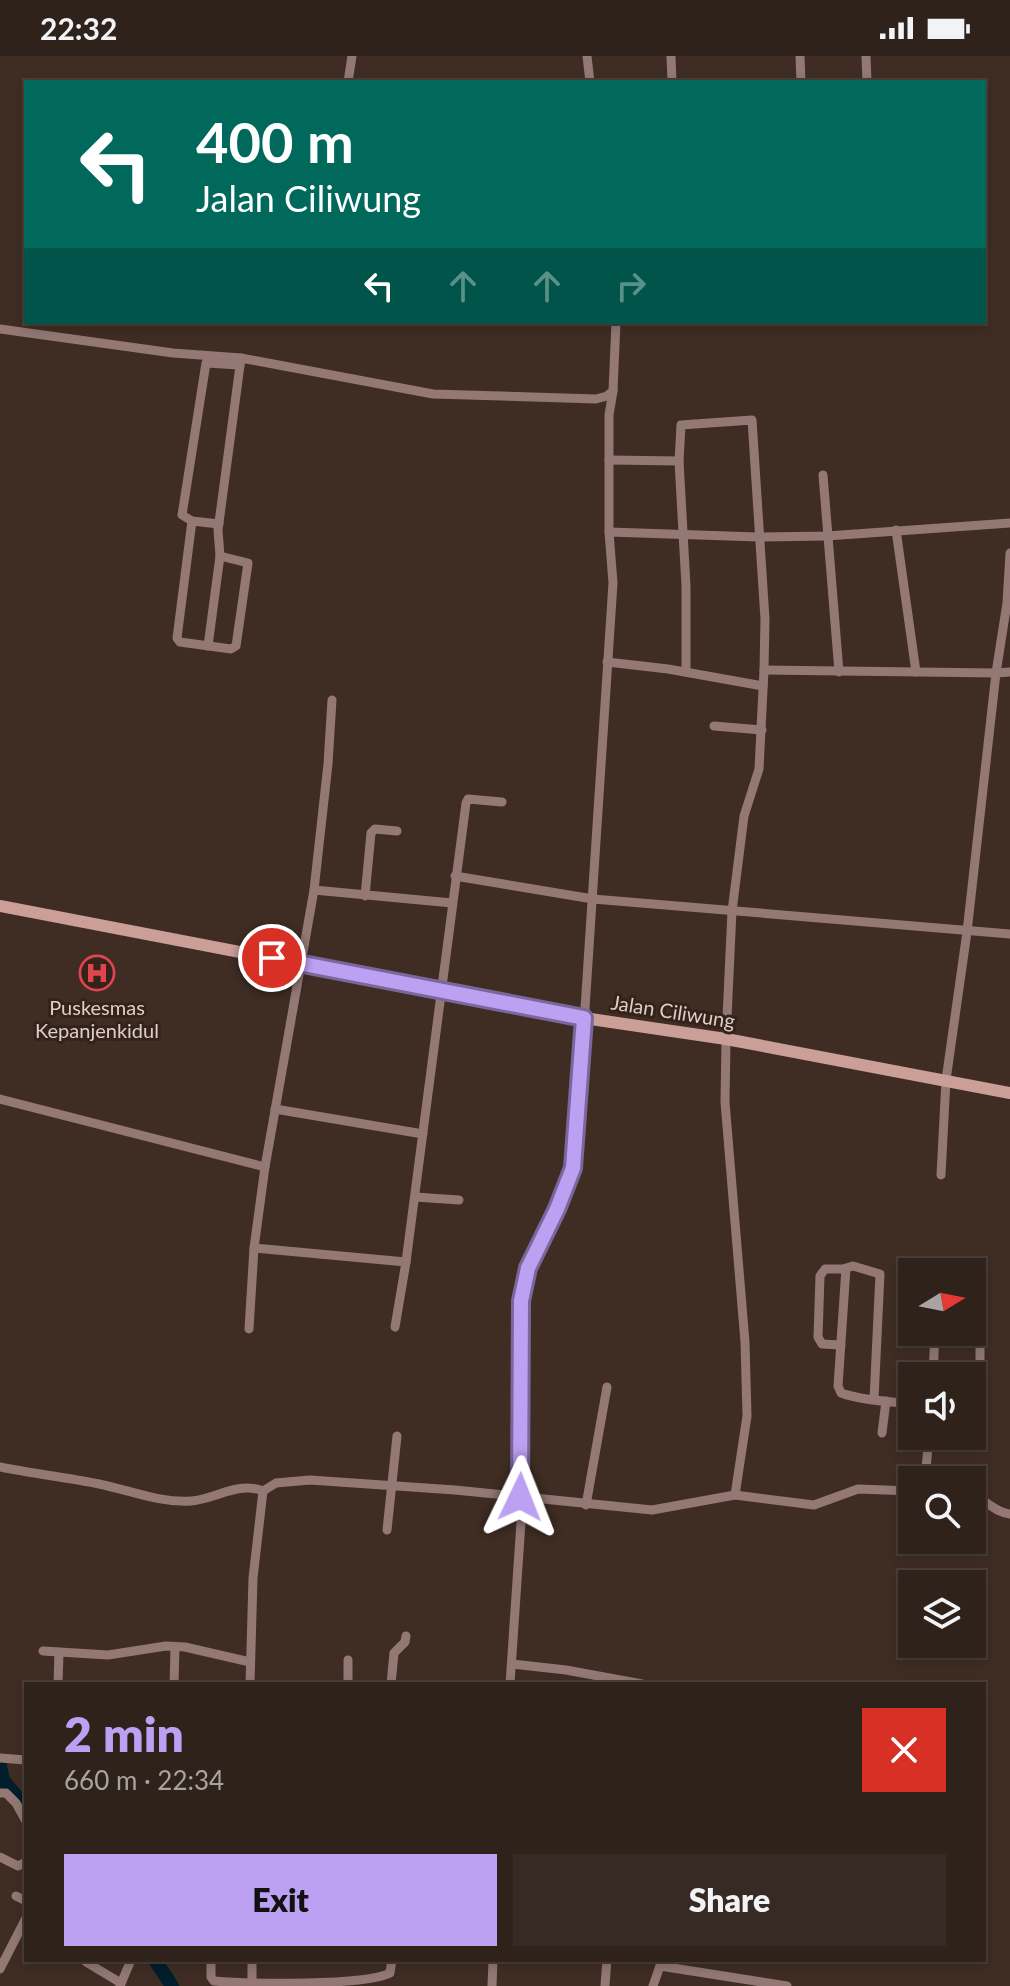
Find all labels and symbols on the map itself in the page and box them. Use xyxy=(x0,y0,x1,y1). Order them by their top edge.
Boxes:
pin xyxy=(238,924,306,992)
hospital icon: Puskesmas Kepanjenkidul xyxy=(78,954,116,992)
street label: Jalan Ciliwung xyxy=(610,989,737,1033)
place label: Puskesmas Kepanjenkidul xyxy=(35,995,159,1042)
north arrow xyxy=(898,1258,986,1346)
position arrow xyxy=(478,1455,562,1539)

